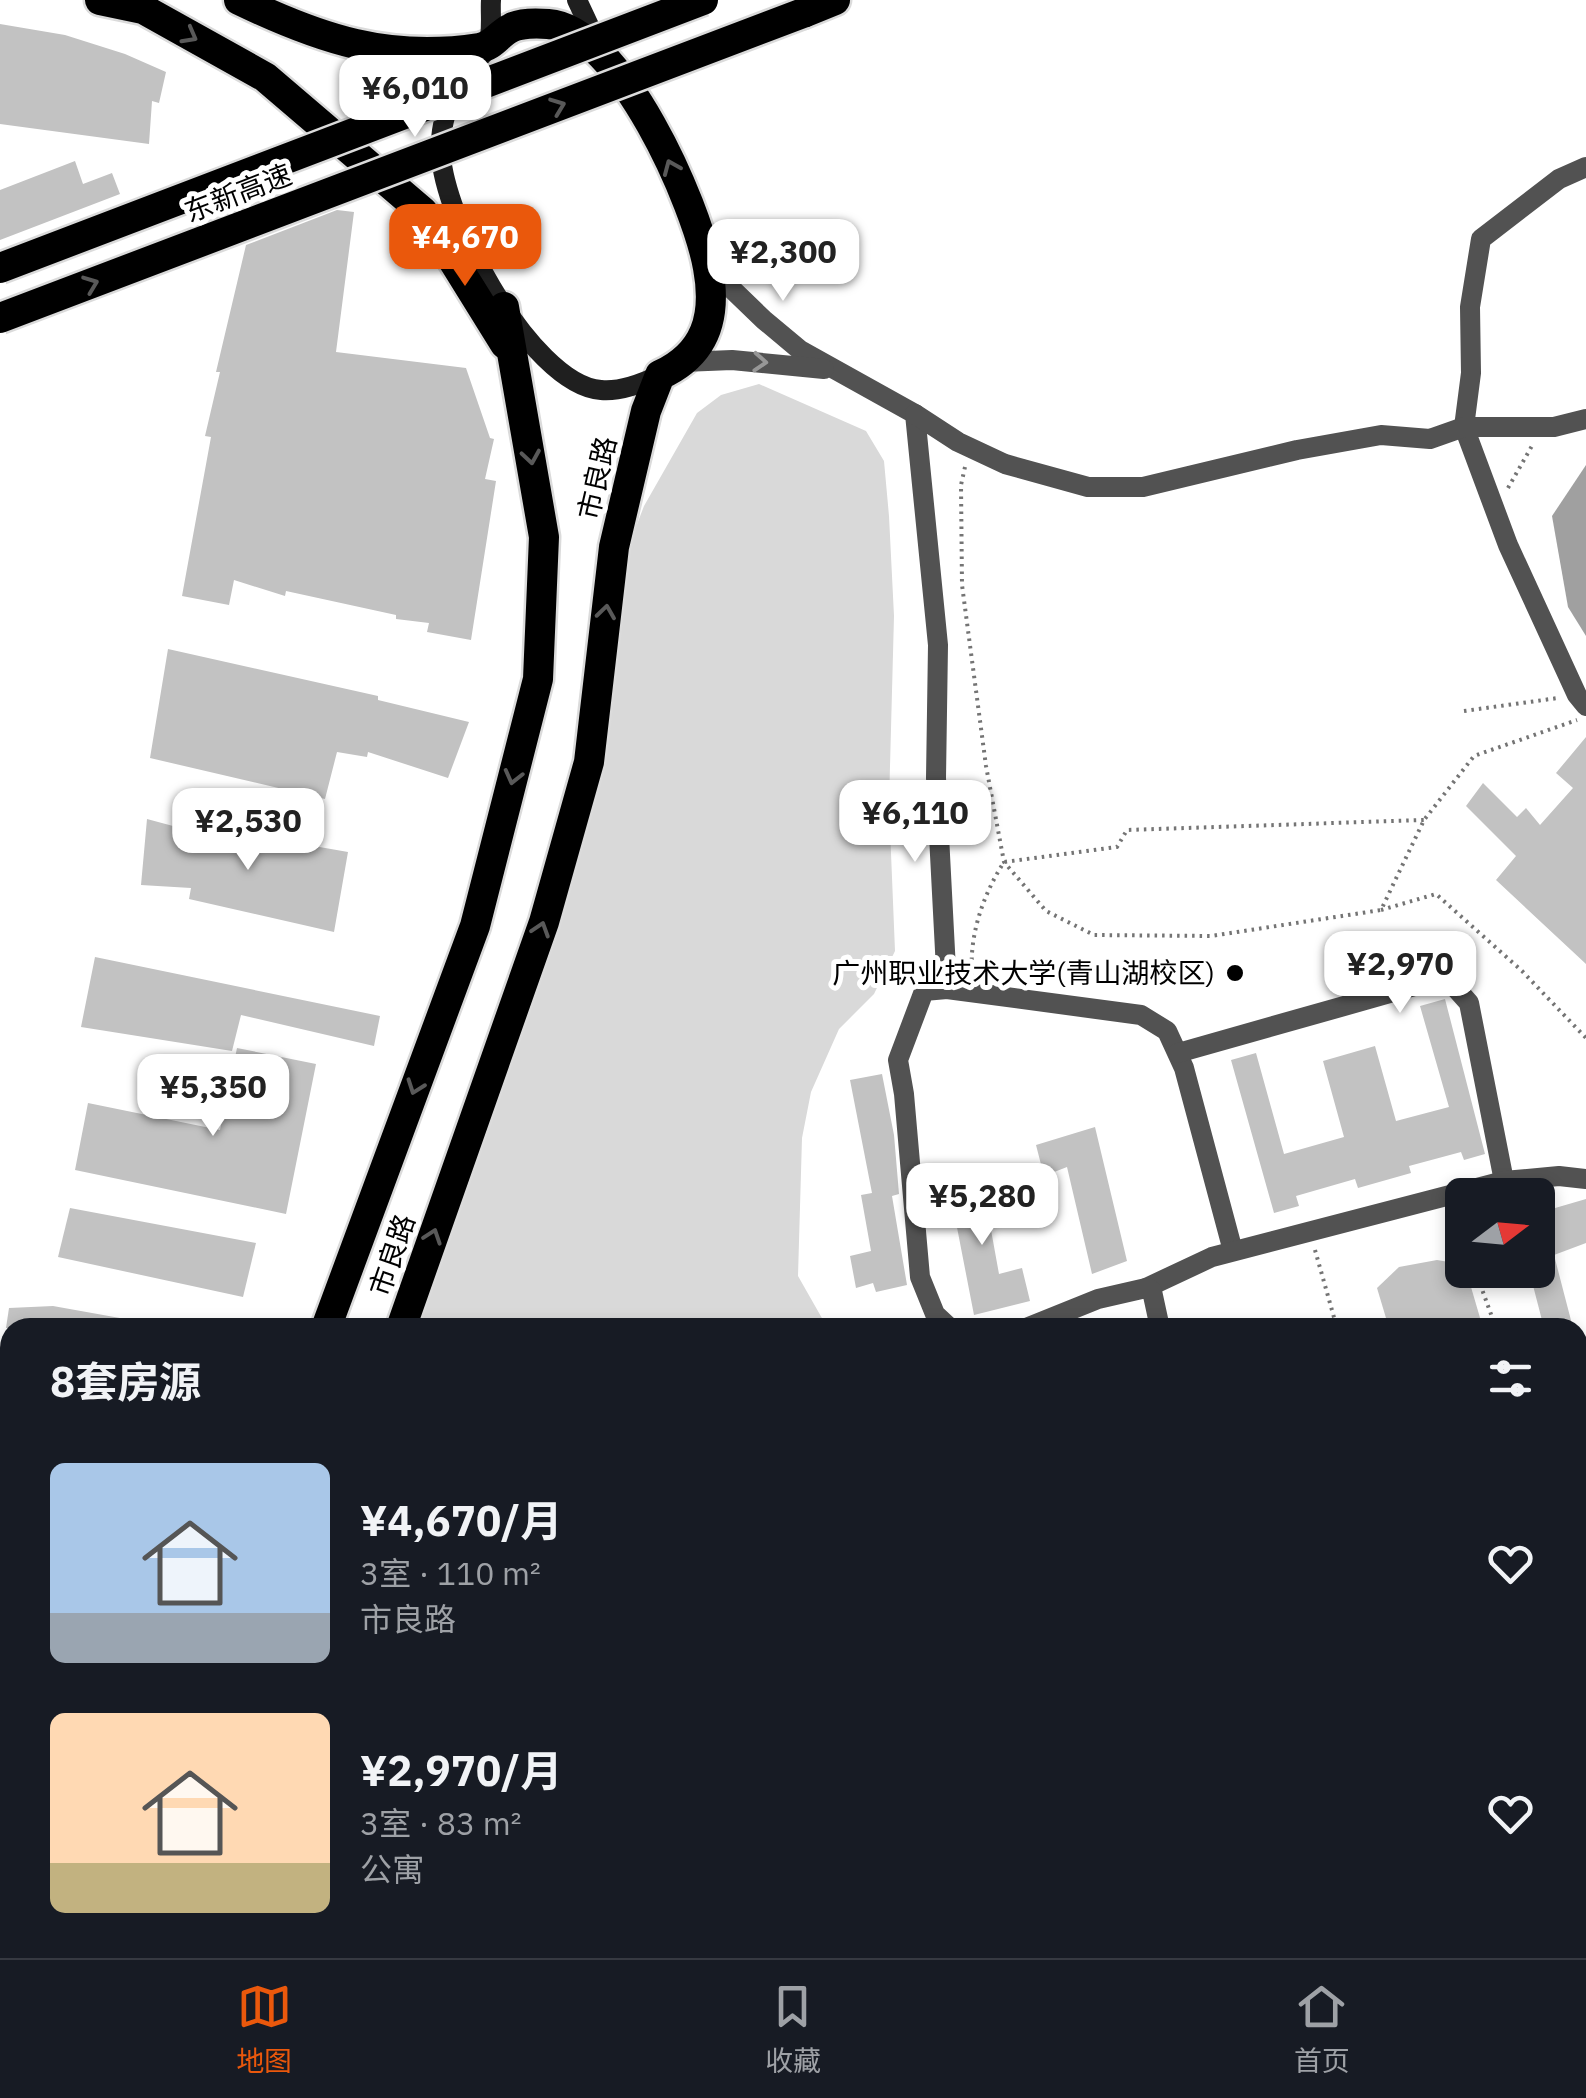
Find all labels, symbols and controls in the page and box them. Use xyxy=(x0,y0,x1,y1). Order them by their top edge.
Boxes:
one-way arrow xyxy=(179,23,197,43)
pin: ¥6,010 xyxy=(334,55,496,140)
text: ¥6,010 xyxy=(361,66,469,108)
one-way arrow xyxy=(549,97,566,118)
street label: 东新高速 xyxy=(179,155,297,230)
one-way arrow xyxy=(663,159,683,177)
pin: ¥4,670 xyxy=(384,204,546,289)
text: ¥4,670 xyxy=(411,215,519,257)
pin: ¥2,300 xyxy=(702,219,864,304)
text: ¥2,300 xyxy=(729,230,837,272)
one-way arrow xyxy=(81,275,99,295)
one-way arrow xyxy=(752,350,768,372)
street label: 市良路 xyxy=(569,433,624,523)
one-way arrow xyxy=(520,449,541,465)
one-way arrow xyxy=(594,603,615,620)
one-way arrow xyxy=(503,768,524,785)
pin: ¥6,110 xyxy=(834,780,996,865)
pin: ¥2,530 xyxy=(167,788,329,873)
text: ¥6,110 xyxy=(861,791,969,833)
text: ¥2,530 xyxy=(194,799,302,841)
one-way arrow xyxy=(529,921,549,938)
pin: ¥2,970 xyxy=(1319,931,1481,1016)
text: ¥2,970 xyxy=(1346,942,1454,984)
place label: 广州职业技术大学(青山湖校区) xyxy=(832,954,1215,991)
marker: 广州职业技术大学(青山湖校区) xyxy=(1224,962,1246,984)
pin: ¥5,350 xyxy=(132,1054,294,1139)
text: ¥5,350 xyxy=(159,1065,267,1107)
one-way arrow xyxy=(407,1077,427,1095)
pin: ¥5,280 xyxy=(901,1163,1063,1248)
text: ¥5,280 xyxy=(928,1174,1036,1216)
north arrow xyxy=(1445,1178,1555,1288)
map controls xyxy=(1445,1178,1555,1288)
street label: 市良路 xyxy=(360,1209,423,1301)
one-way arrow xyxy=(421,1228,442,1245)
icon: filters xyxy=(1483,1351,1538,1406)
text: 8套房源 xyxy=(50,1354,201,1409)
text: ¥4,670/月 xyxy=(360,1493,562,1548)
icon: home xyxy=(130,1503,250,1623)
icon: heart xyxy=(1483,1536,1538,1591)
text: 3室 · 110 m² xyxy=(360,1552,541,1594)
text: 市良路 xyxy=(360,1598,456,1640)
text: ¥2,970/月 xyxy=(360,1743,562,1798)
icon: home xyxy=(130,1753,250,1873)
icon: heart xyxy=(1483,1786,1538,1841)
text: 3室 · 83 m² xyxy=(360,1802,522,1844)
text: 公寓 xyxy=(360,1848,424,1890)
tab: 地图 xyxy=(236,1979,292,2079)
tab: 收藏 xyxy=(765,1979,821,2079)
tab: 首页 xyxy=(1294,1979,1350,2079)

